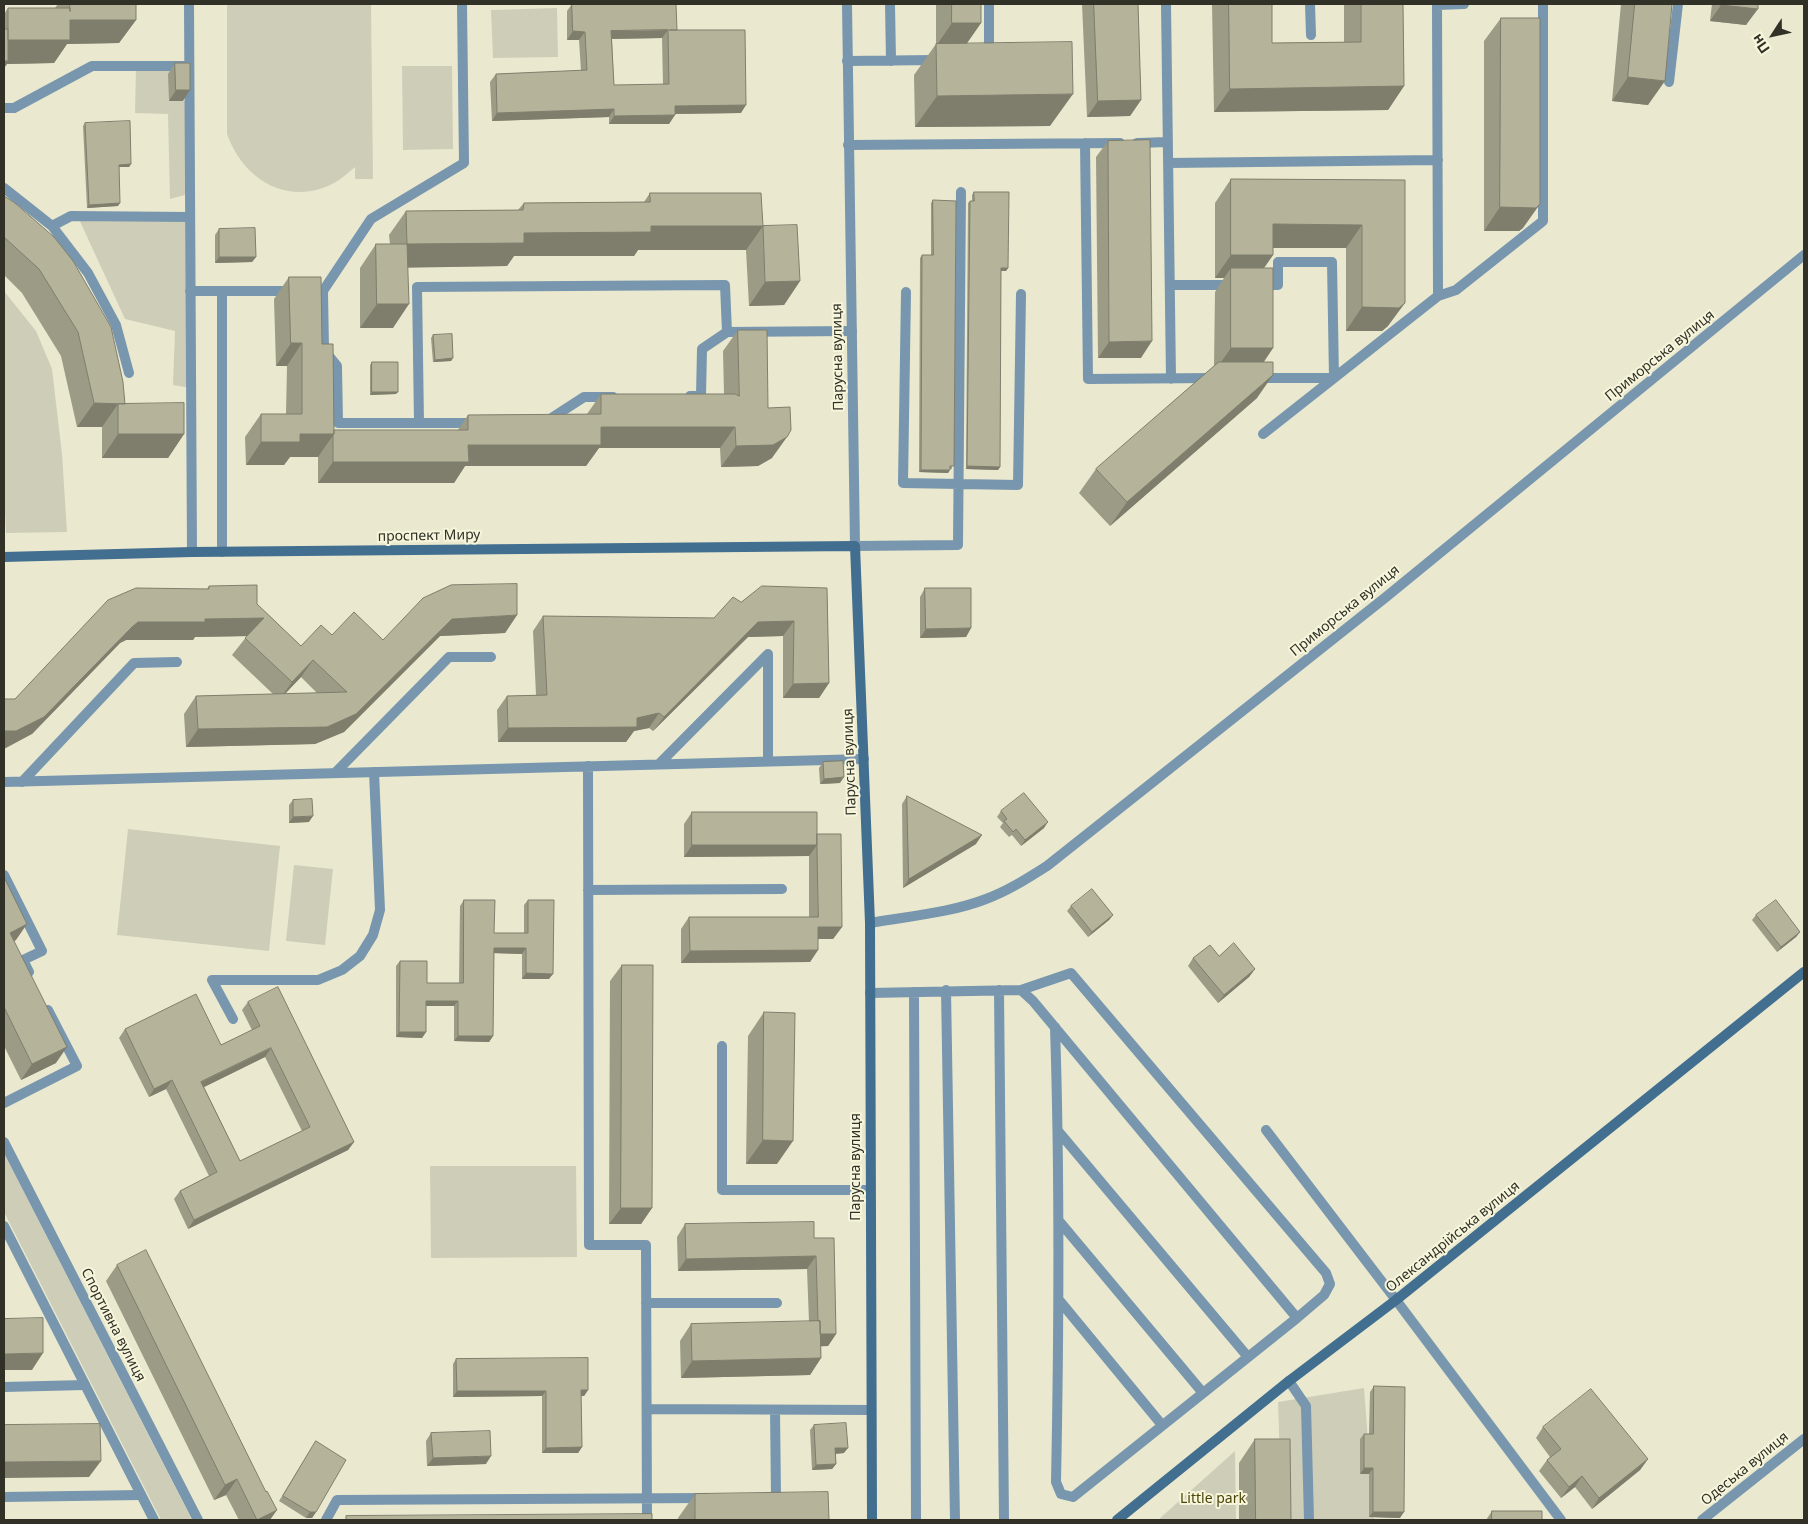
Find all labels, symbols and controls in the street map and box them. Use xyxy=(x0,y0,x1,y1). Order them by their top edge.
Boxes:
north arrow xyxy=(1748,10,1798,60)
text: Пн xyxy=(1747,30,1774,57)
street label: Парусна вулиця xyxy=(829,303,847,411)
street label: Приморська вулиця xyxy=(1602,307,1718,405)
street label: проспект Миру xyxy=(378,527,480,545)
street label: Приморська вулиця xyxy=(1287,562,1403,660)
street label: Парусна вулиця xyxy=(840,708,860,816)
street label: Парусна вулиця xyxy=(848,1113,864,1221)
street label: Олександрійська вулиця xyxy=(1383,1178,1523,1296)
street label: Спортивна вулиця xyxy=(77,1266,149,1384)
street label: Одеська вулиця xyxy=(1698,1429,1792,1509)
park label: Little park xyxy=(1180,1491,1246,1507)

